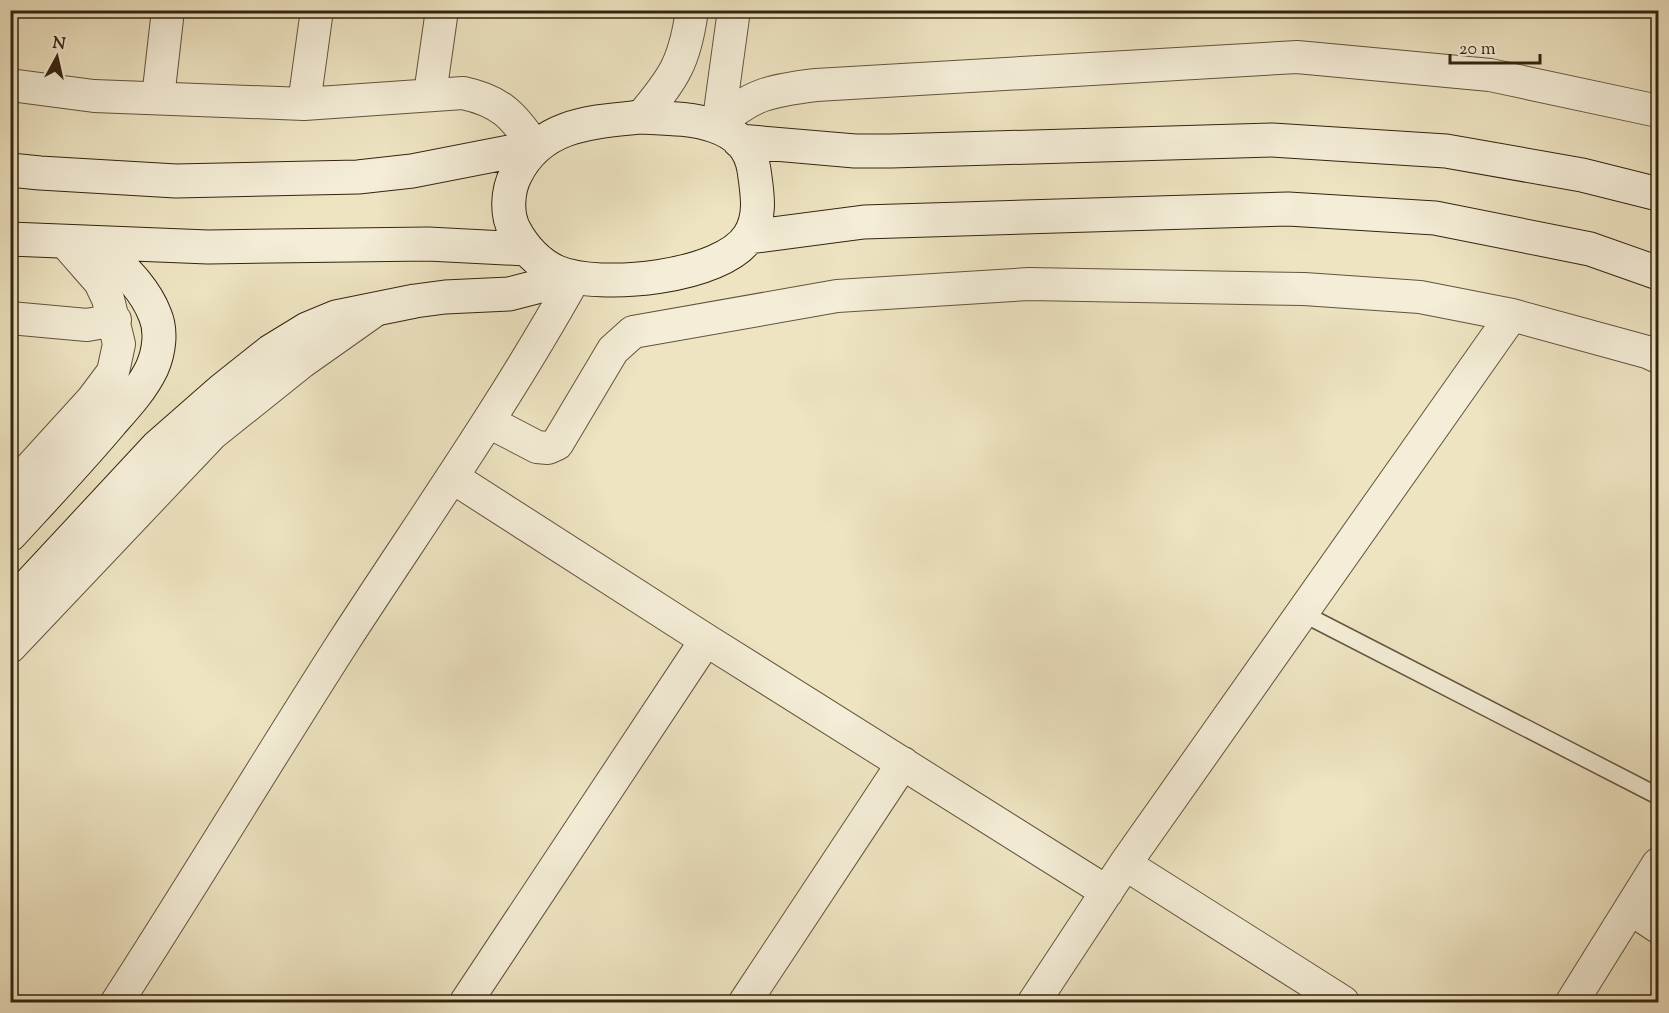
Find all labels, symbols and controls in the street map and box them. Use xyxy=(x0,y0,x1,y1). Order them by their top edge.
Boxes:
north arrow xyxy=(27,27,87,87)
scale bar xyxy=(1450,27,1540,65)
text: N xyxy=(51,32,67,57)
text: 20 m xyxy=(1459,37,1496,63)

